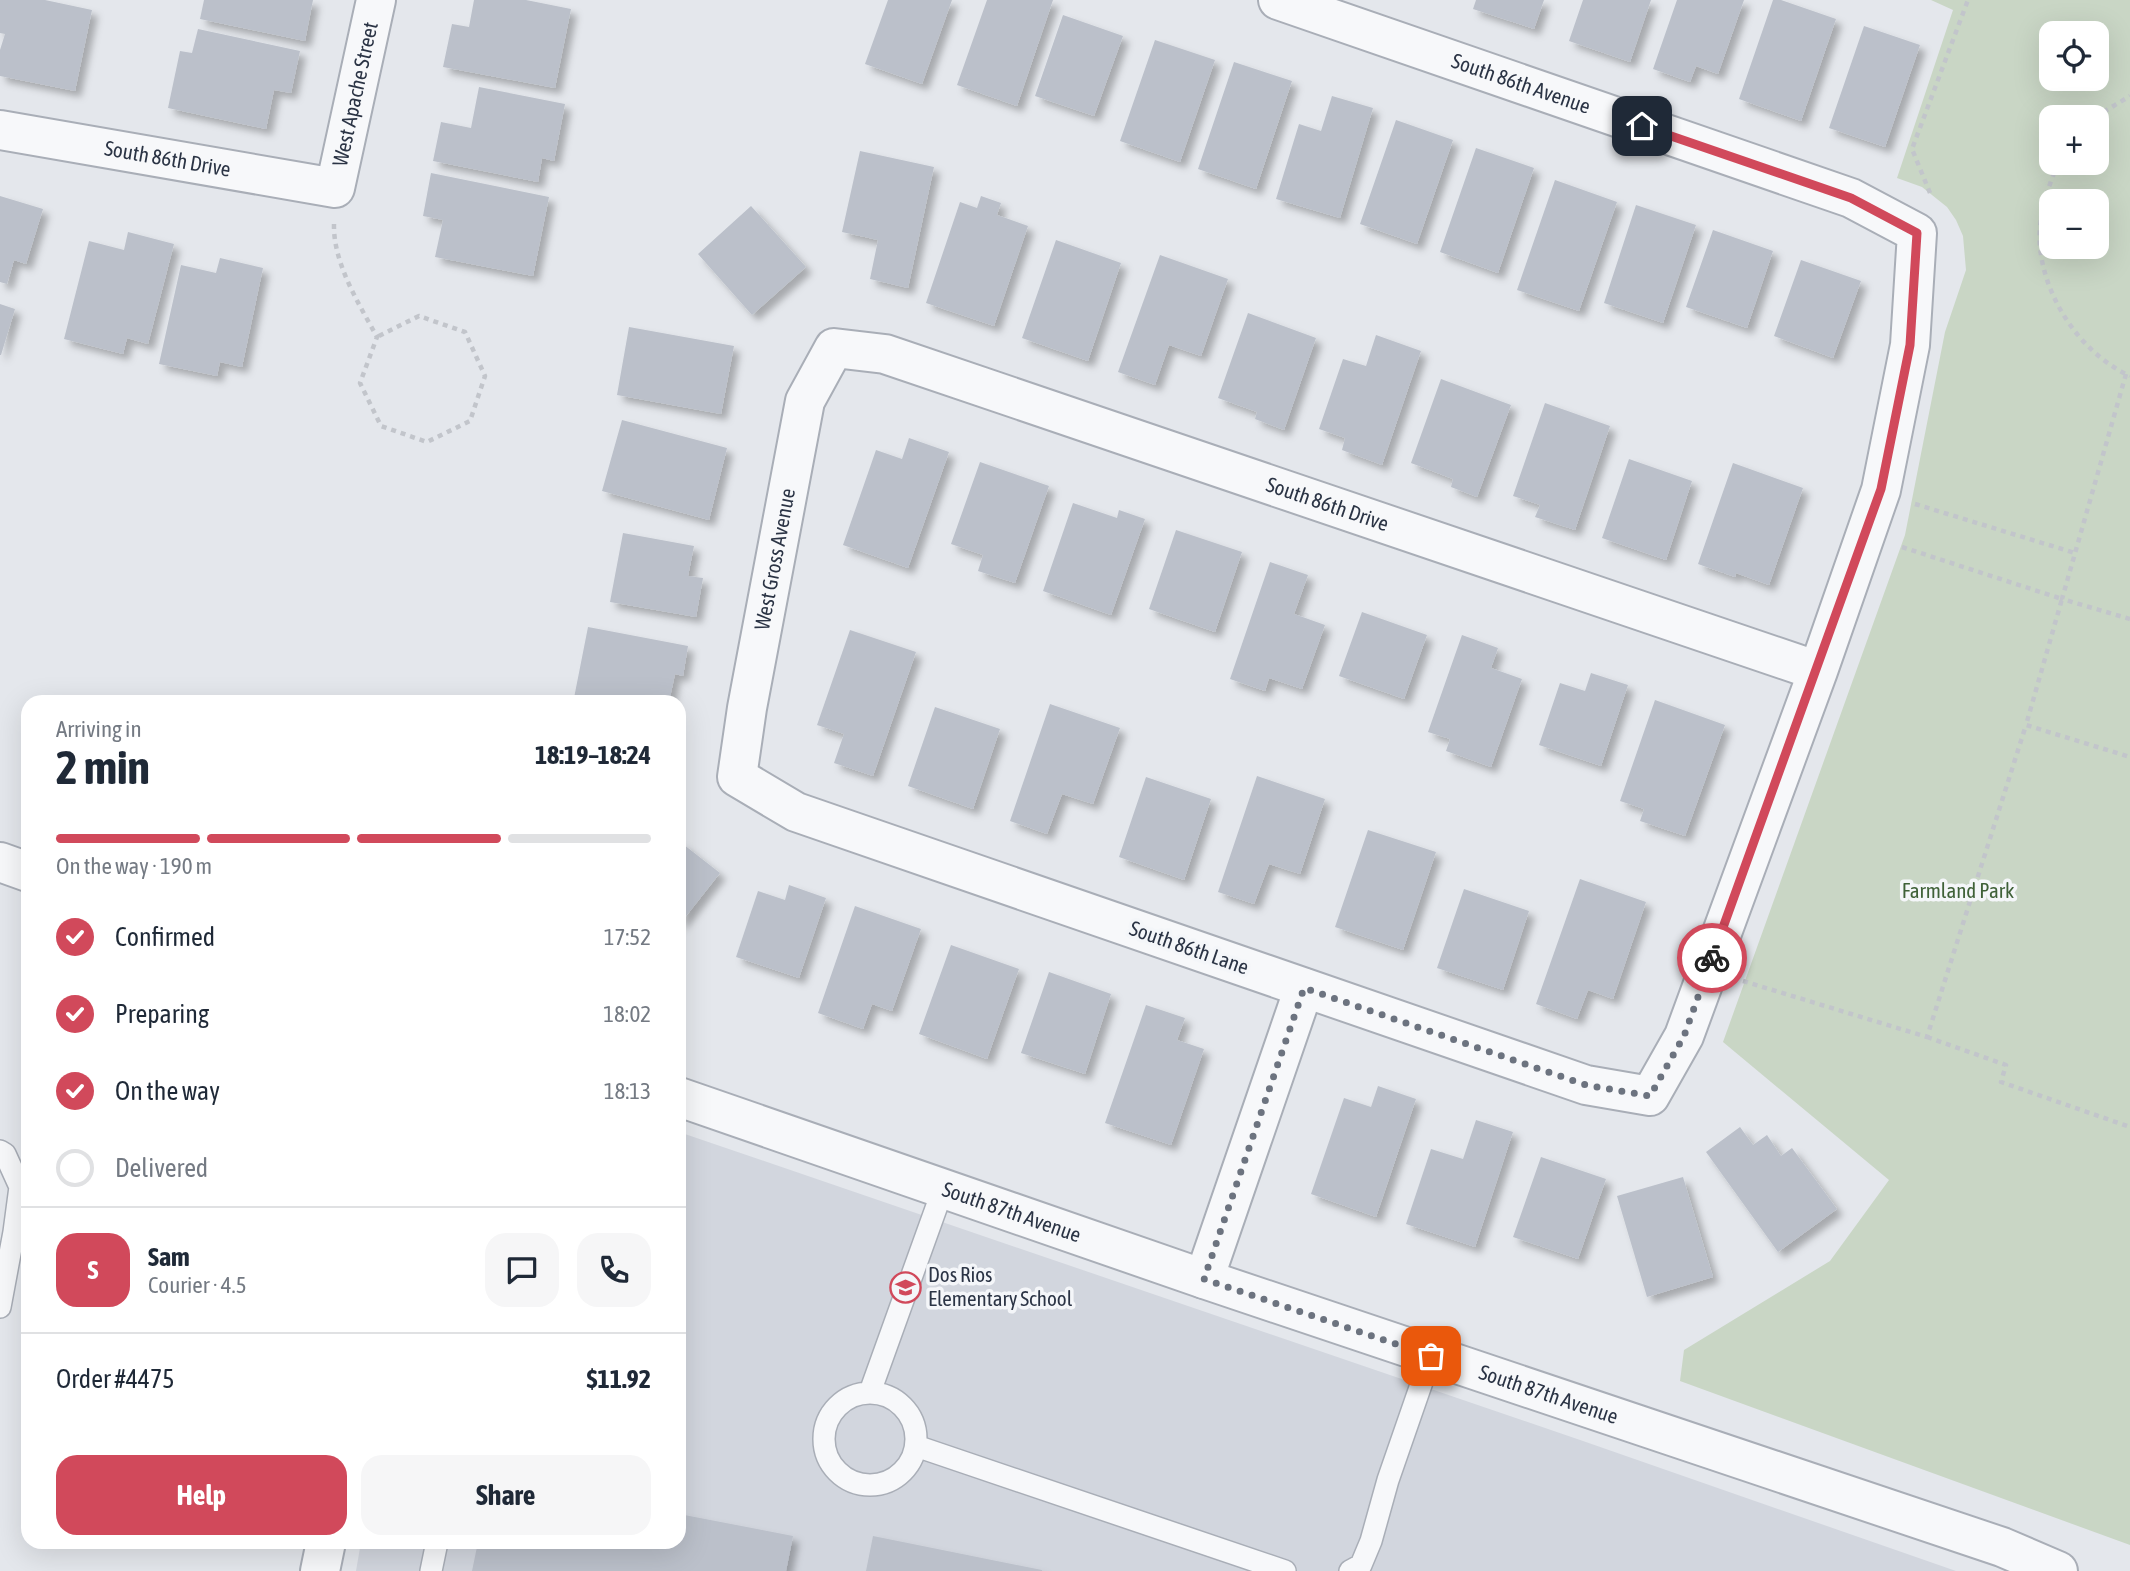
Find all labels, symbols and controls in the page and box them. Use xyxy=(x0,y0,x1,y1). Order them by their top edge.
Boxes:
street label: West Apache Street xyxy=(327,20,382,168)
map controls xyxy=(2039,21,2109,259)
button: locate xyxy=(2039,21,2109,91)
street label: South 86th Avenue xyxy=(1449,48,1594,118)
pin xyxy=(1612,96,1672,156)
button: + xyxy=(2039,105,2109,175)
icon: home xyxy=(1623,107,1661,145)
street label: South 86th Drive xyxy=(103,135,233,181)
button: − xyxy=(2039,189,2109,259)
street label: South 86th Drive xyxy=(1263,471,1392,535)
street label: West Gross Avenue xyxy=(749,486,799,632)
text: Arriving in xyxy=(56,716,142,742)
text: 18:19–18:24 xyxy=(535,740,651,770)
text: 2 min xyxy=(56,741,150,794)
text: On the way · 190 m xyxy=(56,853,212,879)
park label: Farmland Park xyxy=(1902,878,2014,902)
street label: South 86th Lane xyxy=(1127,915,1252,979)
icon: check xyxy=(56,918,94,956)
text: Confirmed xyxy=(115,922,215,952)
courier xyxy=(1677,923,1747,993)
text: 17:52 xyxy=(604,924,651,950)
icon: bike xyxy=(1693,939,1731,977)
icon: check xyxy=(56,995,94,1033)
text: Preparing xyxy=(115,999,209,1029)
text: 18:02 xyxy=(603,1001,651,1027)
icon: check xyxy=(56,1072,94,1110)
text: On the way xyxy=(115,1076,220,1106)
text: 18:13 xyxy=(604,1078,651,1104)
text: Delivered xyxy=(115,1153,208,1183)
street label: South 87th Avenue xyxy=(939,1176,1084,1246)
button: chat xyxy=(485,1233,559,1307)
button: phone xyxy=(577,1233,651,1307)
text: Sam xyxy=(148,1242,190,1272)
text: S xyxy=(88,1255,98,1285)
place label: Dos Rios Elementary School xyxy=(928,1262,1073,1310)
school or university icon: Dos Rios Elementary School xyxy=(888,1270,922,1304)
text: Courier · 4.5 xyxy=(148,1272,247,1298)
pin xyxy=(1401,1326,1461,1386)
icon: bag xyxy=(1412,1337,1450,1375)
street label: South 87th Avenue xyxy=(1476,1359,1621,1428)
text: Order #4475 xyxy=(56,1364,175,1394)
text: $11.92 xyxy=(587,1364,651,1394)
button: Help xyxy=(56,1455,347,1535)
button: Share xyxy=(361,1455,651,1535)

